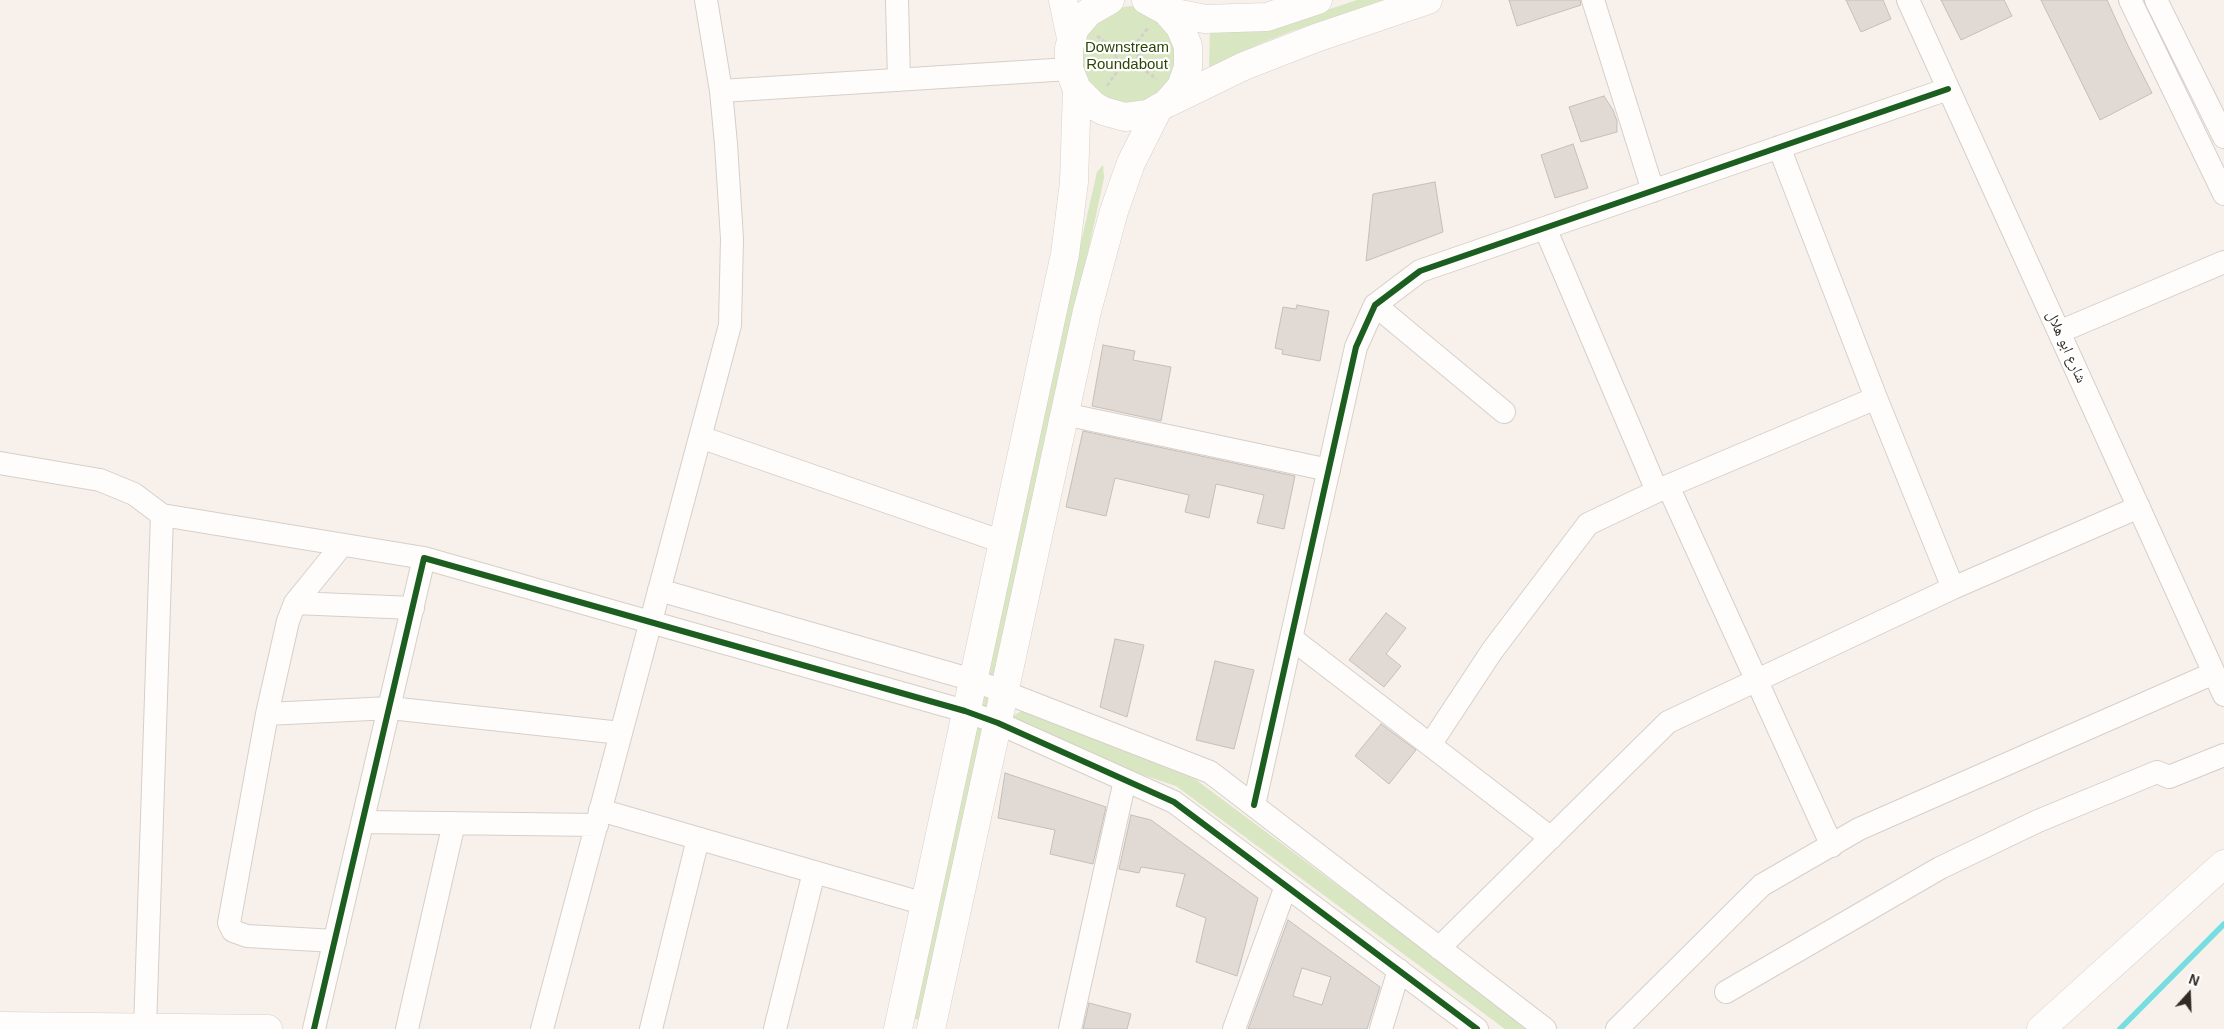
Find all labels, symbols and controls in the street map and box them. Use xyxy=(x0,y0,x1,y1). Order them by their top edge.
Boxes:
park label: Downstream Roundabout xyxy=(1085,39,1169,74)
street label: شارع ابو هلال xyxy=(2042,308,2090,386)
north arrow xyxy=(2164,969,2214,1019)
text: N xyxy=(2187,971,2202,989)

